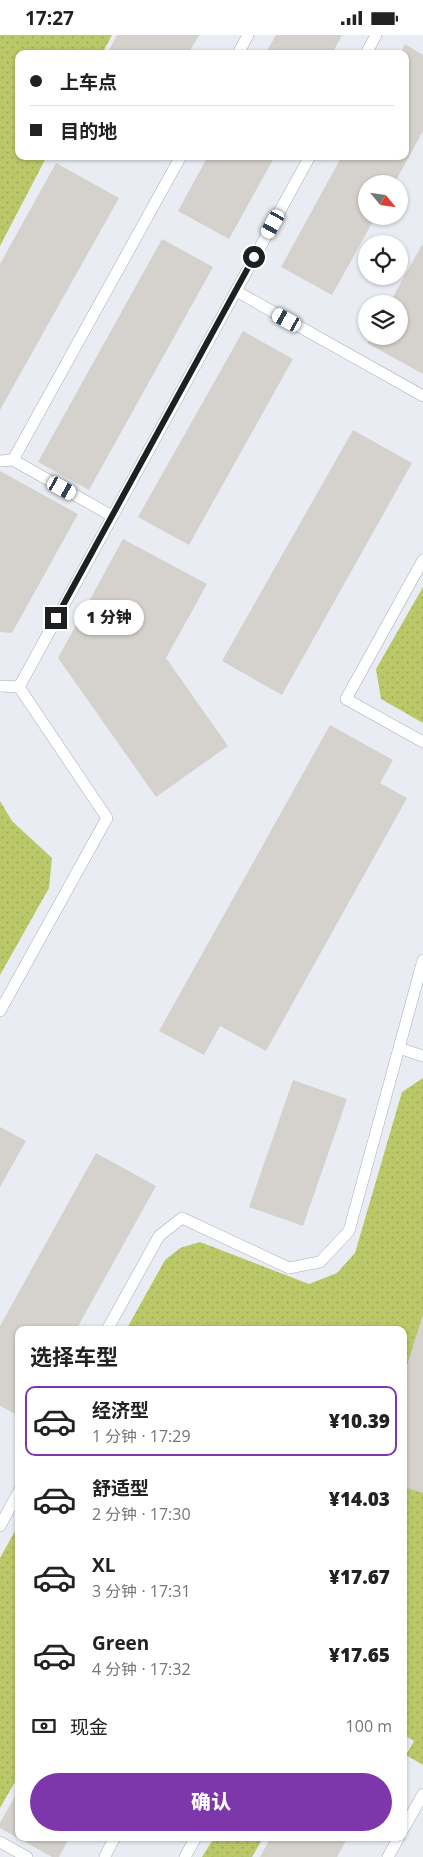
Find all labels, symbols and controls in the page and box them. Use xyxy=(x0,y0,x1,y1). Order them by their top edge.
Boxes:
text: 17:27 xyxy=(25,5,74,31)
text: 上车点 xyxy=(60,69,117,95)
text: 目的地 xyxy=(60,118,117,144)
north arrow xyxy=(358,175,408,225)
map controls xyxy=(358,175,408,345)
car xyxy=(259,207,286,241)
button: locate xyxy=(358,235,408,285)
route start xyxy=(243,246,265,268)
button: layers xyxy=(358,295,408,345)
car xyxy=(270,306,303,334)
car xyxy=(45,474,78,502)
callout: 1 分钟 xyxy=(74,601,144,635)
text: 1 分钟 xyxy=(86,606,132,628)
route end xyxy=(45,607,67,629)
text: 选择车型 xyxy=(30,1341,118,1371)
text: 经济型 xyxy=(92,1397,149,1423)
icon: car xyxy=(32,1399,77,1444)
text: ¥10.39 xyxy=(329,1408,390,1434)
text: 1 分钟 · 17:29 xyxy=(92,1425,191,1447)
text: 舒适型 xyxy=(92,1475,149,1501)
icon: car xyxy=(32,1477,77,1522)
text: ¥14.03 xyxy=(329,1486,390,1512)
text: 2 分钟 · 17:30 xyxy=(92,1503,191,1525)
text: XL xyxy=(92,1552,115,1578)
icon: car xyxy=(32,1555,77,1600)
text: ¥17.67 xyxy=(329,1564,390,1590)
text: 3 分钟 · 17:31 xyxy=(92,1580,191,1602)
text: Green xyxy=(92,1630,149,1656)
icon: car xyxy=(32,1633,77,1678)
text: ¥17.65 xyxy=(329,1642,390,1668)
text: 4 分钟 · 17:32 xyxy=(92,1658,191,1680)
icon: cash xyxy=(30,1712,58,1740)
text: 现金 xyxy=(70,1714,108,1740)
text: 100 m xyxy=(346,1715,392,1737)
button: 确认 xyxy=(30,1773,392,1831)

